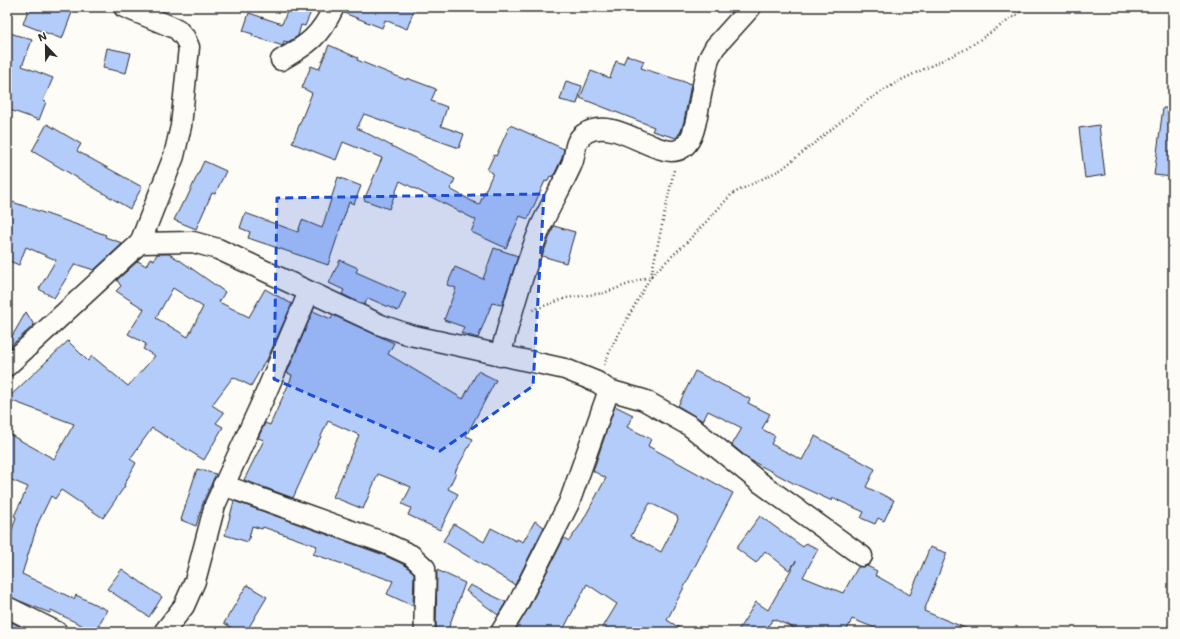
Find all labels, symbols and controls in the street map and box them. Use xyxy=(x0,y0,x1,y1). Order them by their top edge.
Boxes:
north arrow xyxy=(26,26,66,66)
text: N xyxy=(35,28,49,45)

